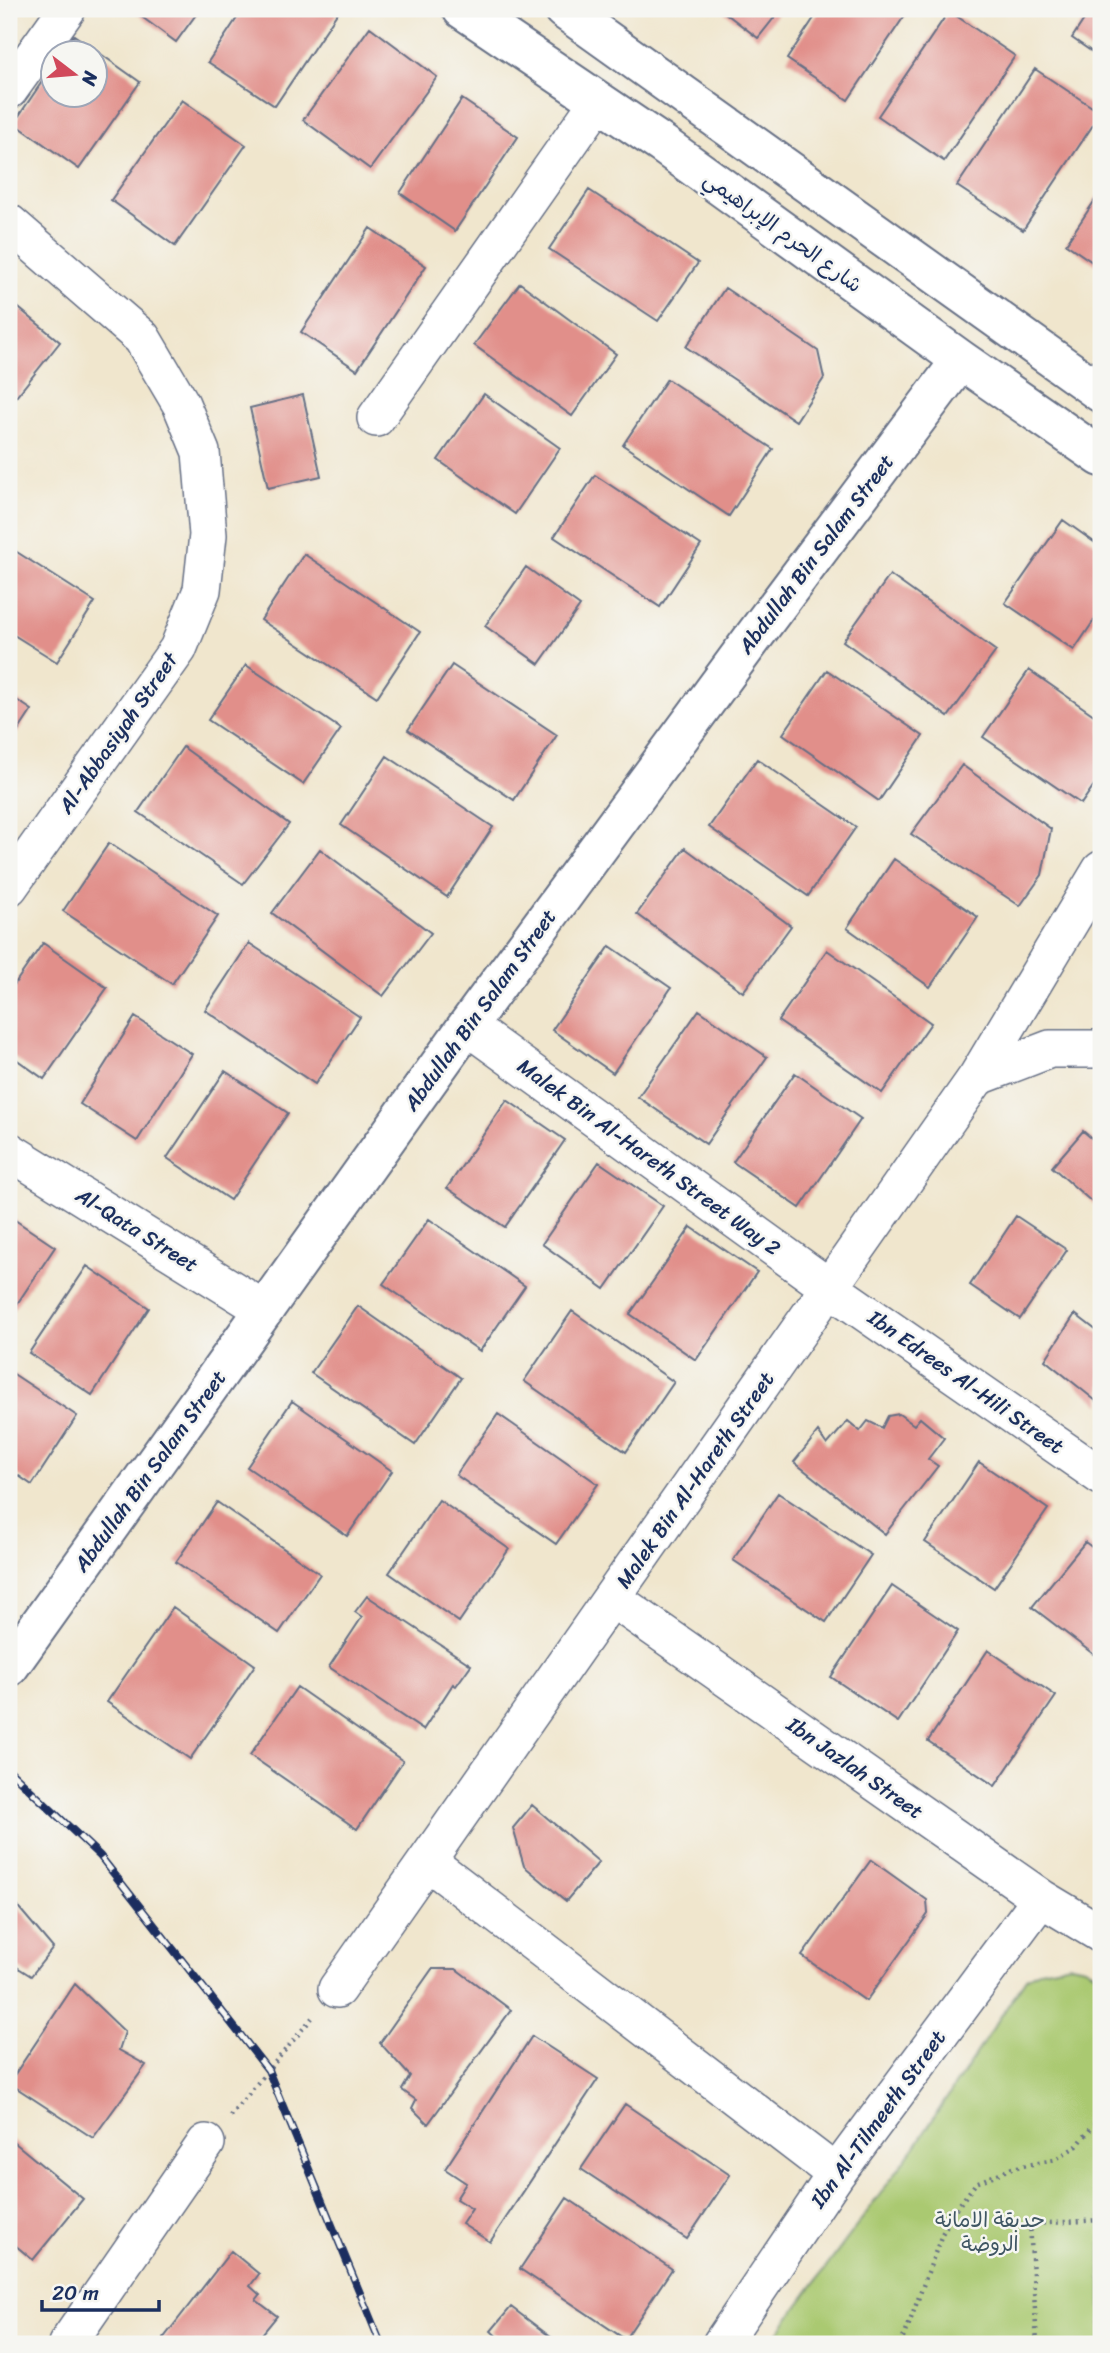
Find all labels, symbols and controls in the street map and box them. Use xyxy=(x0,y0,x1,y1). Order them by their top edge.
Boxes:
north arrow xyxy=(38,38,108,108)
text: N xyxy=(72,67,108,90)
street label: شارع الحرم الإبراهيمي xyxy=(695,161,871,303)
street label: Abdullah Bin Salam Street xyxy=(727,446,904,663)
street label: Al-Abbasiyah Street xyxy=(47,643,189,823)
street label: Abdullah Bin Salam Street xyxy=(393,901,567,1120)
street label: Malek Bin Al-Hareth Street Way 2 xyxy=(509,1048,789,1266)
street label: Al-Qata Street xyxy=(67,1176,206,1283)
street label: Ibn Edrees Al-Hili Street xyxy=(859,1299,1072,1464)
street label: Abdullah Bin Salam Street xyxy=(63,1362,237,1581)
street label: Malek Bin Al-Hareth Street xyxy=(605,1363,785,1597)
street label: Ibn Jazlah Street xyxy=(778,1706,932,1830)
street label: Ibn Al-Tilmeeth Street xyxy=(799,2022,956,2217)
park label: حدبقة الامانة الروضة xyxy=(935,2201,1045,2263)
scale bar xyxy=(42,2269,159,2313)
text: 20 m xyxy=(52,2274,99,2312)

